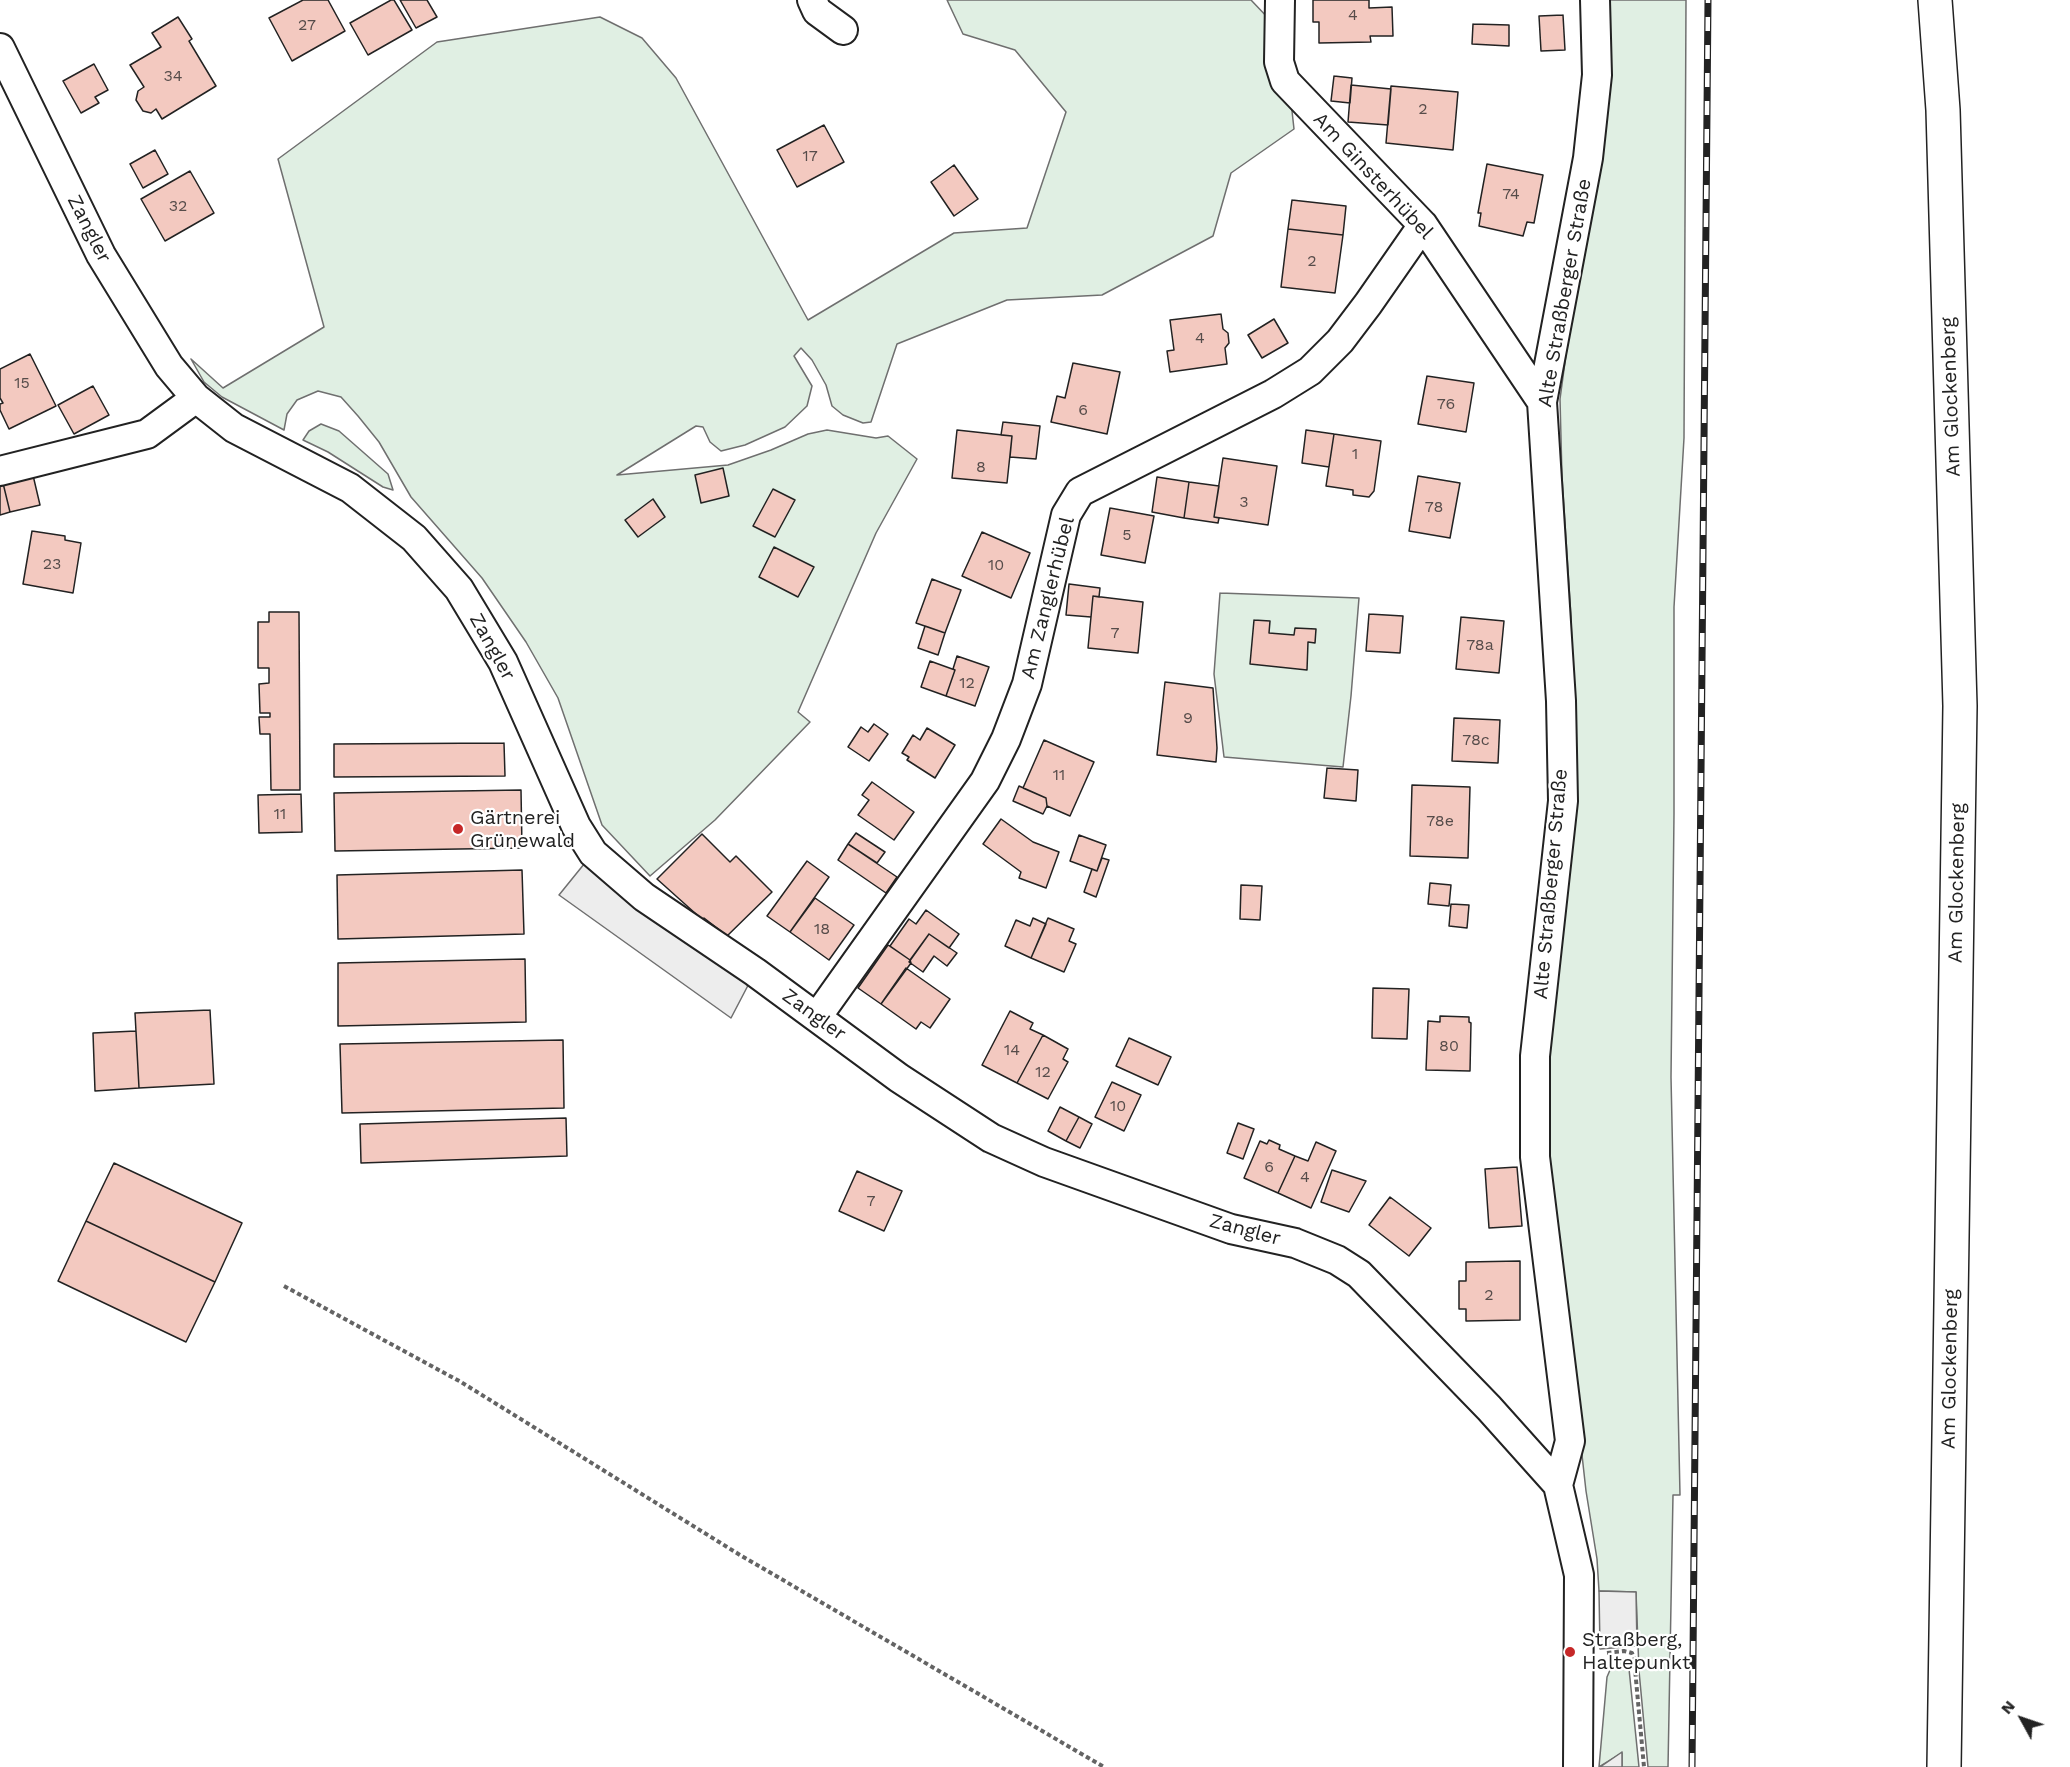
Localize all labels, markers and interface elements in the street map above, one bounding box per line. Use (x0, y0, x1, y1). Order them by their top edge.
house number: 4 (1348, 5, 1358, 25)
house number: 27 (298, 15, 316, 35)
house number: 34 (163, 66, 183, 86)
house number: 2 (1418, 99, 1428, 119)
street label: Am Ginsterhübel (1308, 108, 1438, 244)
house number: 17 (802, 146, 818, 166)
street label: Alte Straßberger Straße (1533, 177, 1597, 409)
house number: 74 (1502, 184, 1520, 204)
street label: Zangler (62, 191, 116, 267)
house number: 32 (169, 196, 187, 216)
house number: 2 (1307, 251, 1317, 271)
street label: Am Glockenberg (1936, 317, 1966, 477)
house number: 4 (1195, 328, 1205, 348)
house number: 15 (14, 373, 30, 393)
house number: 76 (1437, 394, 1455, 414)
house number: 6 (1078, 400, 1088, 420)
house number: 1 (1352, 444, 1358, 464)
house number: 8 (976, 457, 986, 477)
house number: 3 (1239, 492, 1249, 512)
house number: 78 (1425, 497, 1443, 517)
street label: Am Zanglerhübel (1016, 514, 1080, 682)
house number: 5 (1122, 525, 1132, 545)
house number: 23 (43, 554, 61, 574)
house number: 10 (988, 555, 1004, 575)
street label: Zangler (464, 609, 520, 685)
house number: 7 (1111, 623, 1119, 643)
house number: 78a (1466, 635, 1494, 655)
house number: 12 (959, 673, 975, 693)
house number: 9 (1183, 708, 1193, 728)
house number: 78c (1462, 730, 1490, 750)
house number: 11 (1053, 765, 1065, 785)
street label: Alte Straßberger Straße (1529, 768, 1573, 1000)
street label: Am Glockenberg (1944, 803, 1970, 963)
house number: 11 (274, 804, 286, 824)
place label: Gärtnerei Grünewald (470, 806, 575, 853)
house number: 78e (1426, 811, 1454, 831)
marker: Gärtnerei Grünewald (451, 822, 465, 836)
house number: 18 (814, 919, 830, 939)
street label: Zangler (778, 984, 850, 1046)
house number: 80 (1439, 1036, 1459, 1056)
house number: 14 (1004, 1040, 1020, 1060)
house number: 12 (1035, 1062, 1051, 1082)
house number: 10 (1110, 1096, 1126, 1116)
house number: 6 (1264, 1157, 1274, 1177)
house number: 4 (1300, 1167, 1310, 1187)
house number: 7 (867, 1191, 875, 1211)
street label: Zangler (1207, 1209, 1283, 1251)
house number: 2 (1484, 1285, 1494, 1305)
street label: Am Glockenberg (1937, 1289, 1963, 1449)
place label: Straßberg, Haltepunkt (1582, 1628, 1690, 1675)
marker: Straßberg, Haltepunkt (1563, 1645, 1577, 1659)
north arrow (1992, 1689, 2052, 1749)
text: N (1997, 1696, 2019, 1718)

